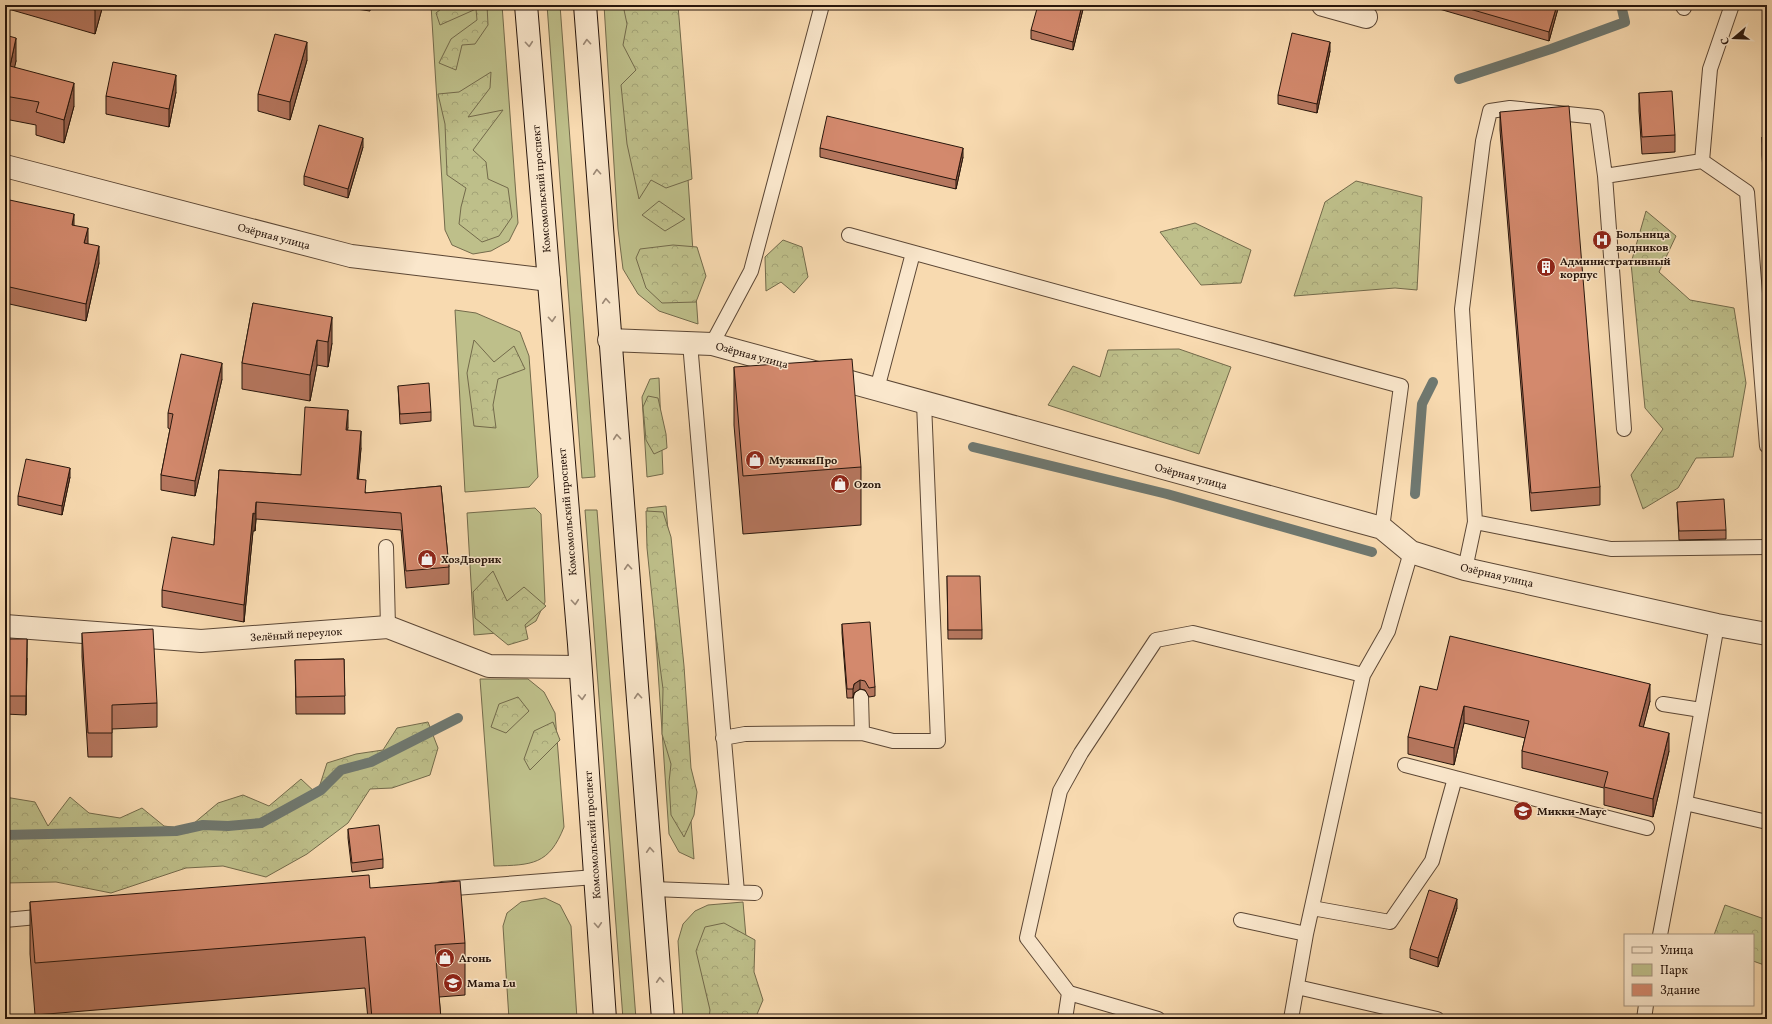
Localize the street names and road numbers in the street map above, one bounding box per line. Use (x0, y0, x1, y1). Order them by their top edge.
street label: Комсомольский проспект (529, 124, 556, 253)
street label: Озёрная улица (236, 221, 312, 254)
street label: Озёрная улица (714, 340, 790, 373)
street label: Комсомольский проспект (555, 447, 582, 576)
street label: Озёрная улица (1153, 461, 1229, 494)
street label: Озёрная улица (1459, 561, 1535, 592)
street label: Зелёный переулок (249, 625, 343, 646)
street label: Комсомольский проспект (582, 770, 605, 899)

